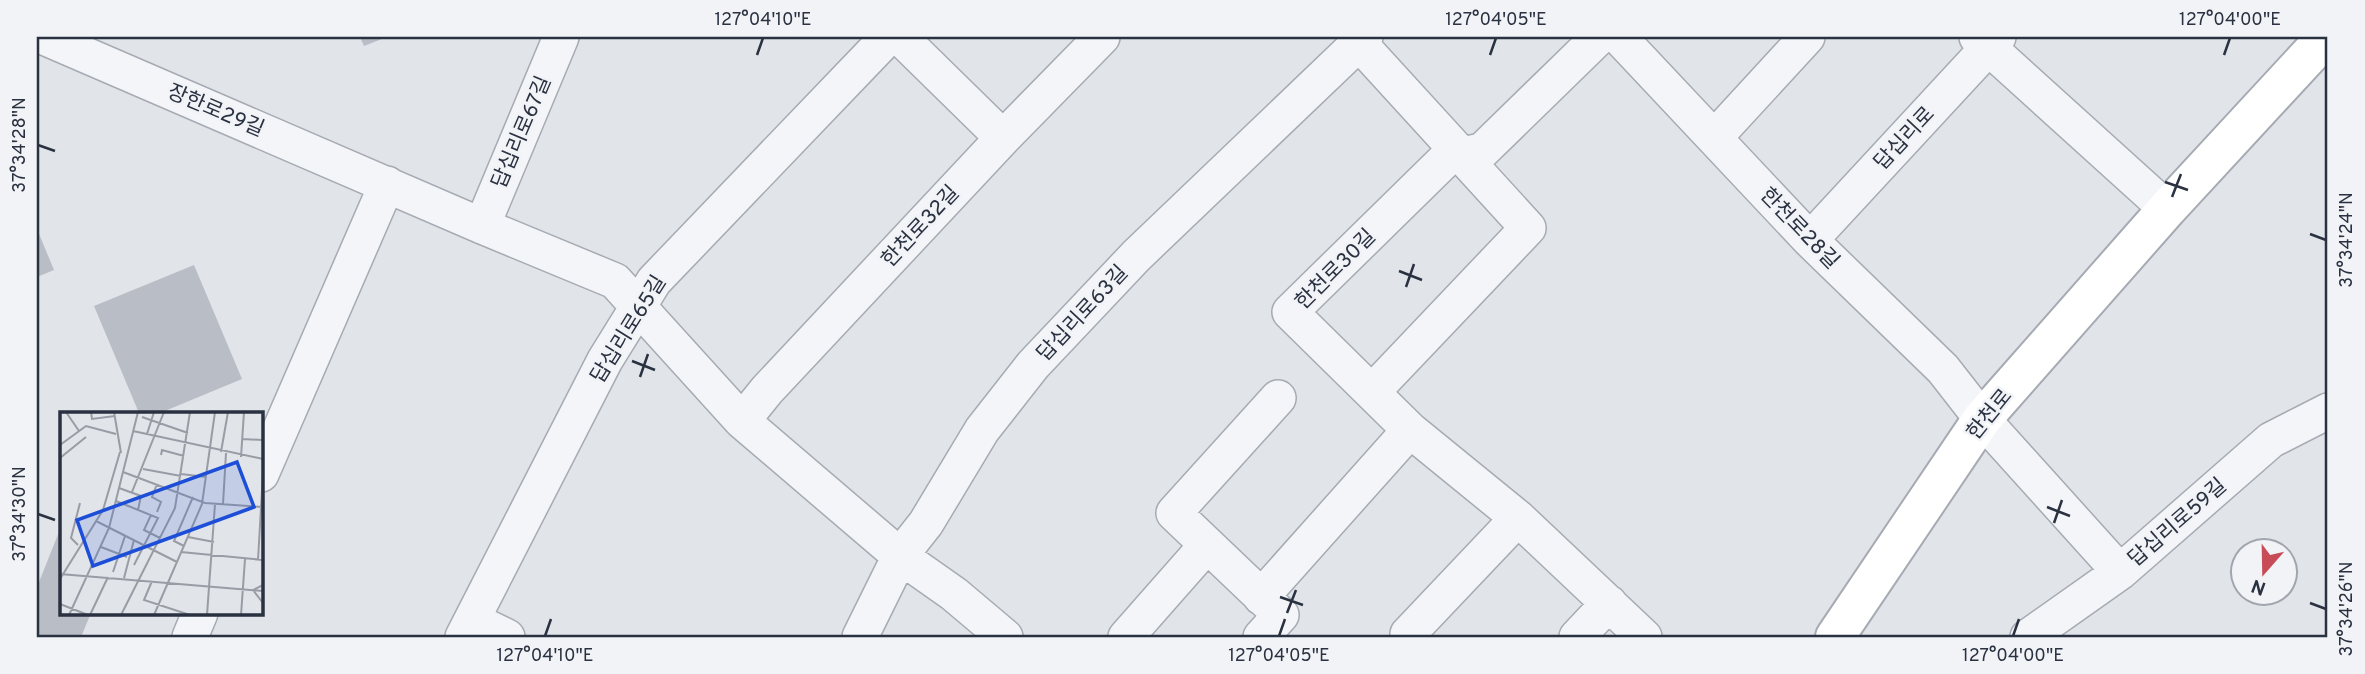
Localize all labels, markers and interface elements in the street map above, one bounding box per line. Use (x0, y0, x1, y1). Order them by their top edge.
text: 127°04'10"E (714, 9, 812, 32)
text: 127°04'05"E (1445, 9, 1547, 32)
text: 127°04'00"E (2179, 9, 2281, 32)
street label: 답십리로67길 (487, 72, 558, 193)
street label: 장한로29길 (163, 79, 268, 144)
text: 37°34'28"N (9, 97, 32, 193)
street label: 답십리로 (1869, 102, 1941, 176)
street label: 한천로32길 (876, 180, 966, 274)
street label: 한천로28길 (1753, 183, 1844, 275)
text: 37°34'24"N (2336, 192, 2359, 288)
street label: 한천로30길 (1290, 224, 1382, 316)
street label: 답십리로63길 (1032, 260, 1134, 368)
street label: 답십리로65길 (585, 271, 673, 389)
street label: 한천로 (1961, 384, 2019, 446)
inset map (60, 412, 262, 614)
text: 37°34'30"N (9, 466, 32, 562)
street label: 답십리로59길 (2123, 473, 2233, 573)
north arrow (2228, 538, 2298, 608)
text: 37°34'26"N (2336, 561, 2359, 657)
text: N (2248, 572, 2269, 600)
text: 127°04'10"E (496, 645, 594, 668)
text: 127°04'05"E (1228, 645, 1330, 668)
text: 127°04'00"E (1962, 645, 2064, 668)

